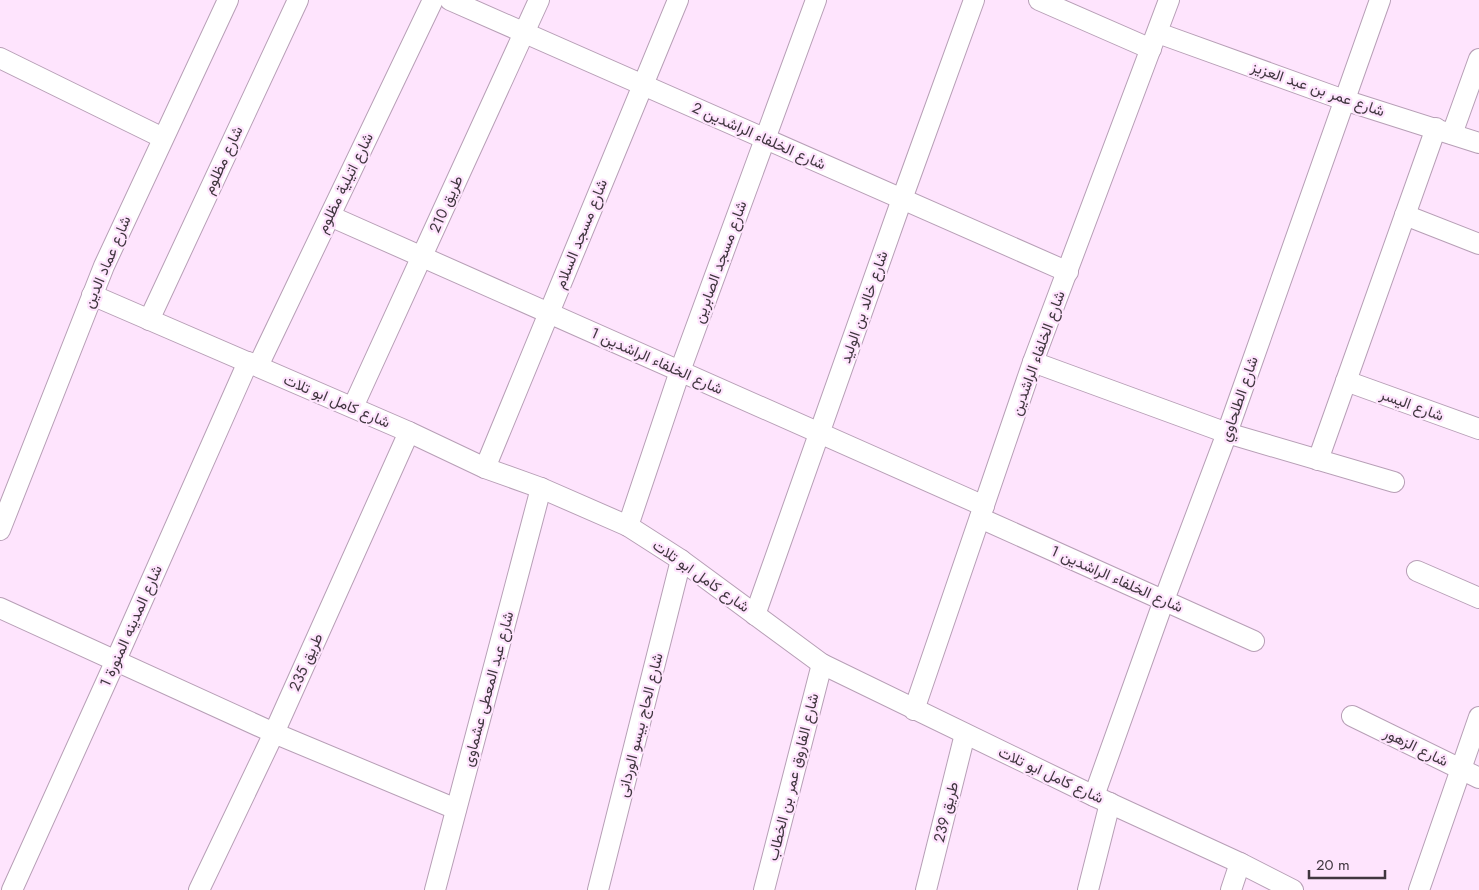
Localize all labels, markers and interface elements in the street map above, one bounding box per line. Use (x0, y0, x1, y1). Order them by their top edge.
street label: شارع عمر بن عبد العزيز (1247, 56, 1388, 122)
street label: شارع الخلفاء الراشدين 2 (689, 97, 830, 175)
street label: شارع مظلوم (198, 122, 248, 198)
street label: شارع اتيلية مظلوم (311, 129, 379, 237)
street label: طريق 210 (424, 172, 468, 236)
street label: شارع مسجد السلام (549, 176, 613, 292)
street label: شارع مسجد الصابرين (688, 198, 752, 326)
street label: شارع عماد الدين (78, 212, 136, 312)
street label: شارع خالد بن الوليد (834, 248, 894, 366)
street label: شارع الخلفاء الراشدين (1005, 287, 1071, 418)
street label: شارع الخلفاء الراشدين 1 (587, 322, 727, 400)
street label: شارع الطلحاوي (1214, 353, 1266, 445)
street label: شارع كامل ابو تلات (280, 369, 394, 433)
street label: شارع اليسر (1376, 383, 1447, 427)
street label: شارع كامل ابو تلات (648, 534, 754, 618)
street label: شارع الخلفاء الراشدين 1 (1047, 540, 1187, 618)
street label: شارع المدينه المنورة 1 (94, 561, 168, 690)
street label: شارع عبد المعطى عشماوى (457, 609, 519, 769)
street label: طريق 235 (283, 629, 329, 695)
street label: شارع الحاج بيسو الوردانى (611, 650, 669, 799)
street label: شارع الفاروق عمر بن الخطاب (762, 691, 825, 863)
street label: شارع الزهور (1379, 721, 1452, 772)
street label: شارع كامل ابو تلات (995, 741, 1107, 809)
street label: طريق 239 (928, 779, 964, 845)
scale bar (1309, 848, 1385, 880)
text: 20 m (1316, 854, 1350, 876)

